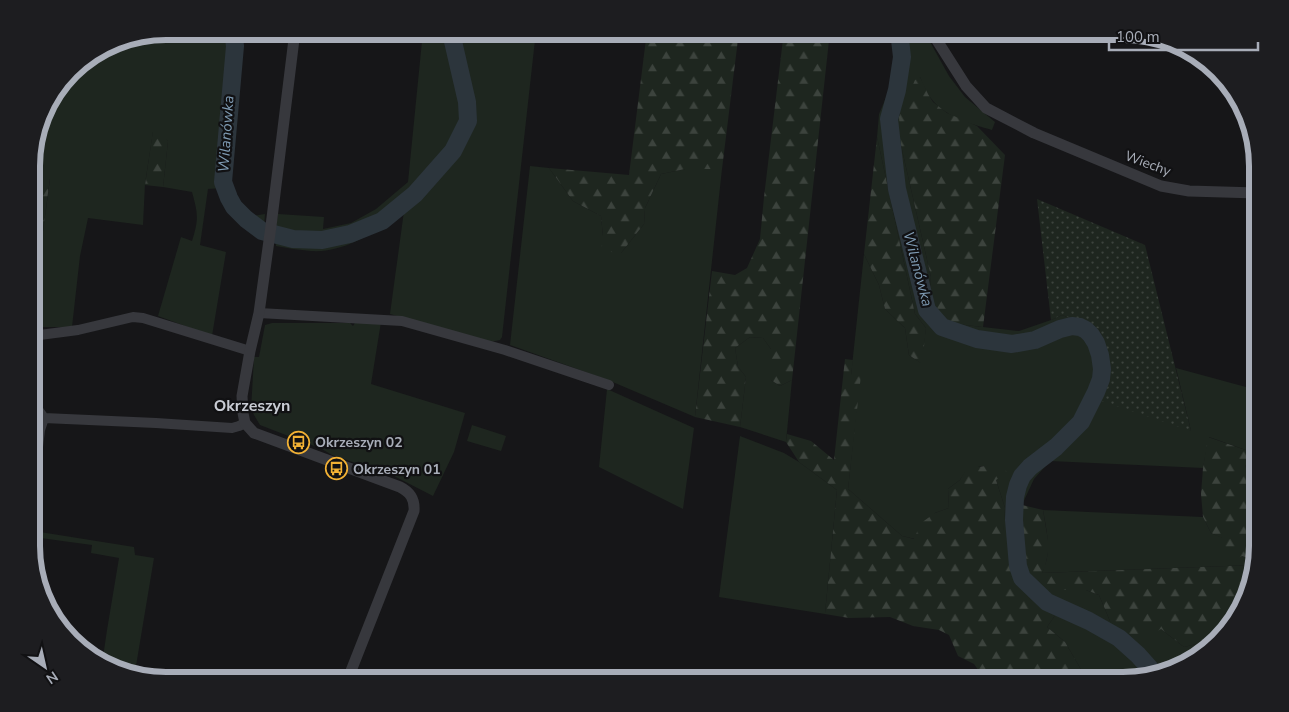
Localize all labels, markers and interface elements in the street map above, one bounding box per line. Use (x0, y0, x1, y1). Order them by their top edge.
scale bar (1109, 20, 1258, 52)
text: 100 m (1116, 27, 1160, 47)
water label: Wilanówka (213, 95, 239, 173)
street label: Wiechy (1122, 146, 1174, 181)
water label: Wilanówka (898, 229, 938, 309)
district label: Okrzeszyn (214, 395, 290, 417)
bus stop icon: Okrzeszyn 02 (287, 430, 311, 454)
place label: Okrzeszyn 02 (315, 433, 403, 452)
bus stop icon: Okrzeszyn 01 (325, 457, 349, 481)
place label: Okrzeszyn 01 (353, 460, 441, 479)
north arrow (20, 642, 70, 692)
text: N (42, 667, 62, 688)

